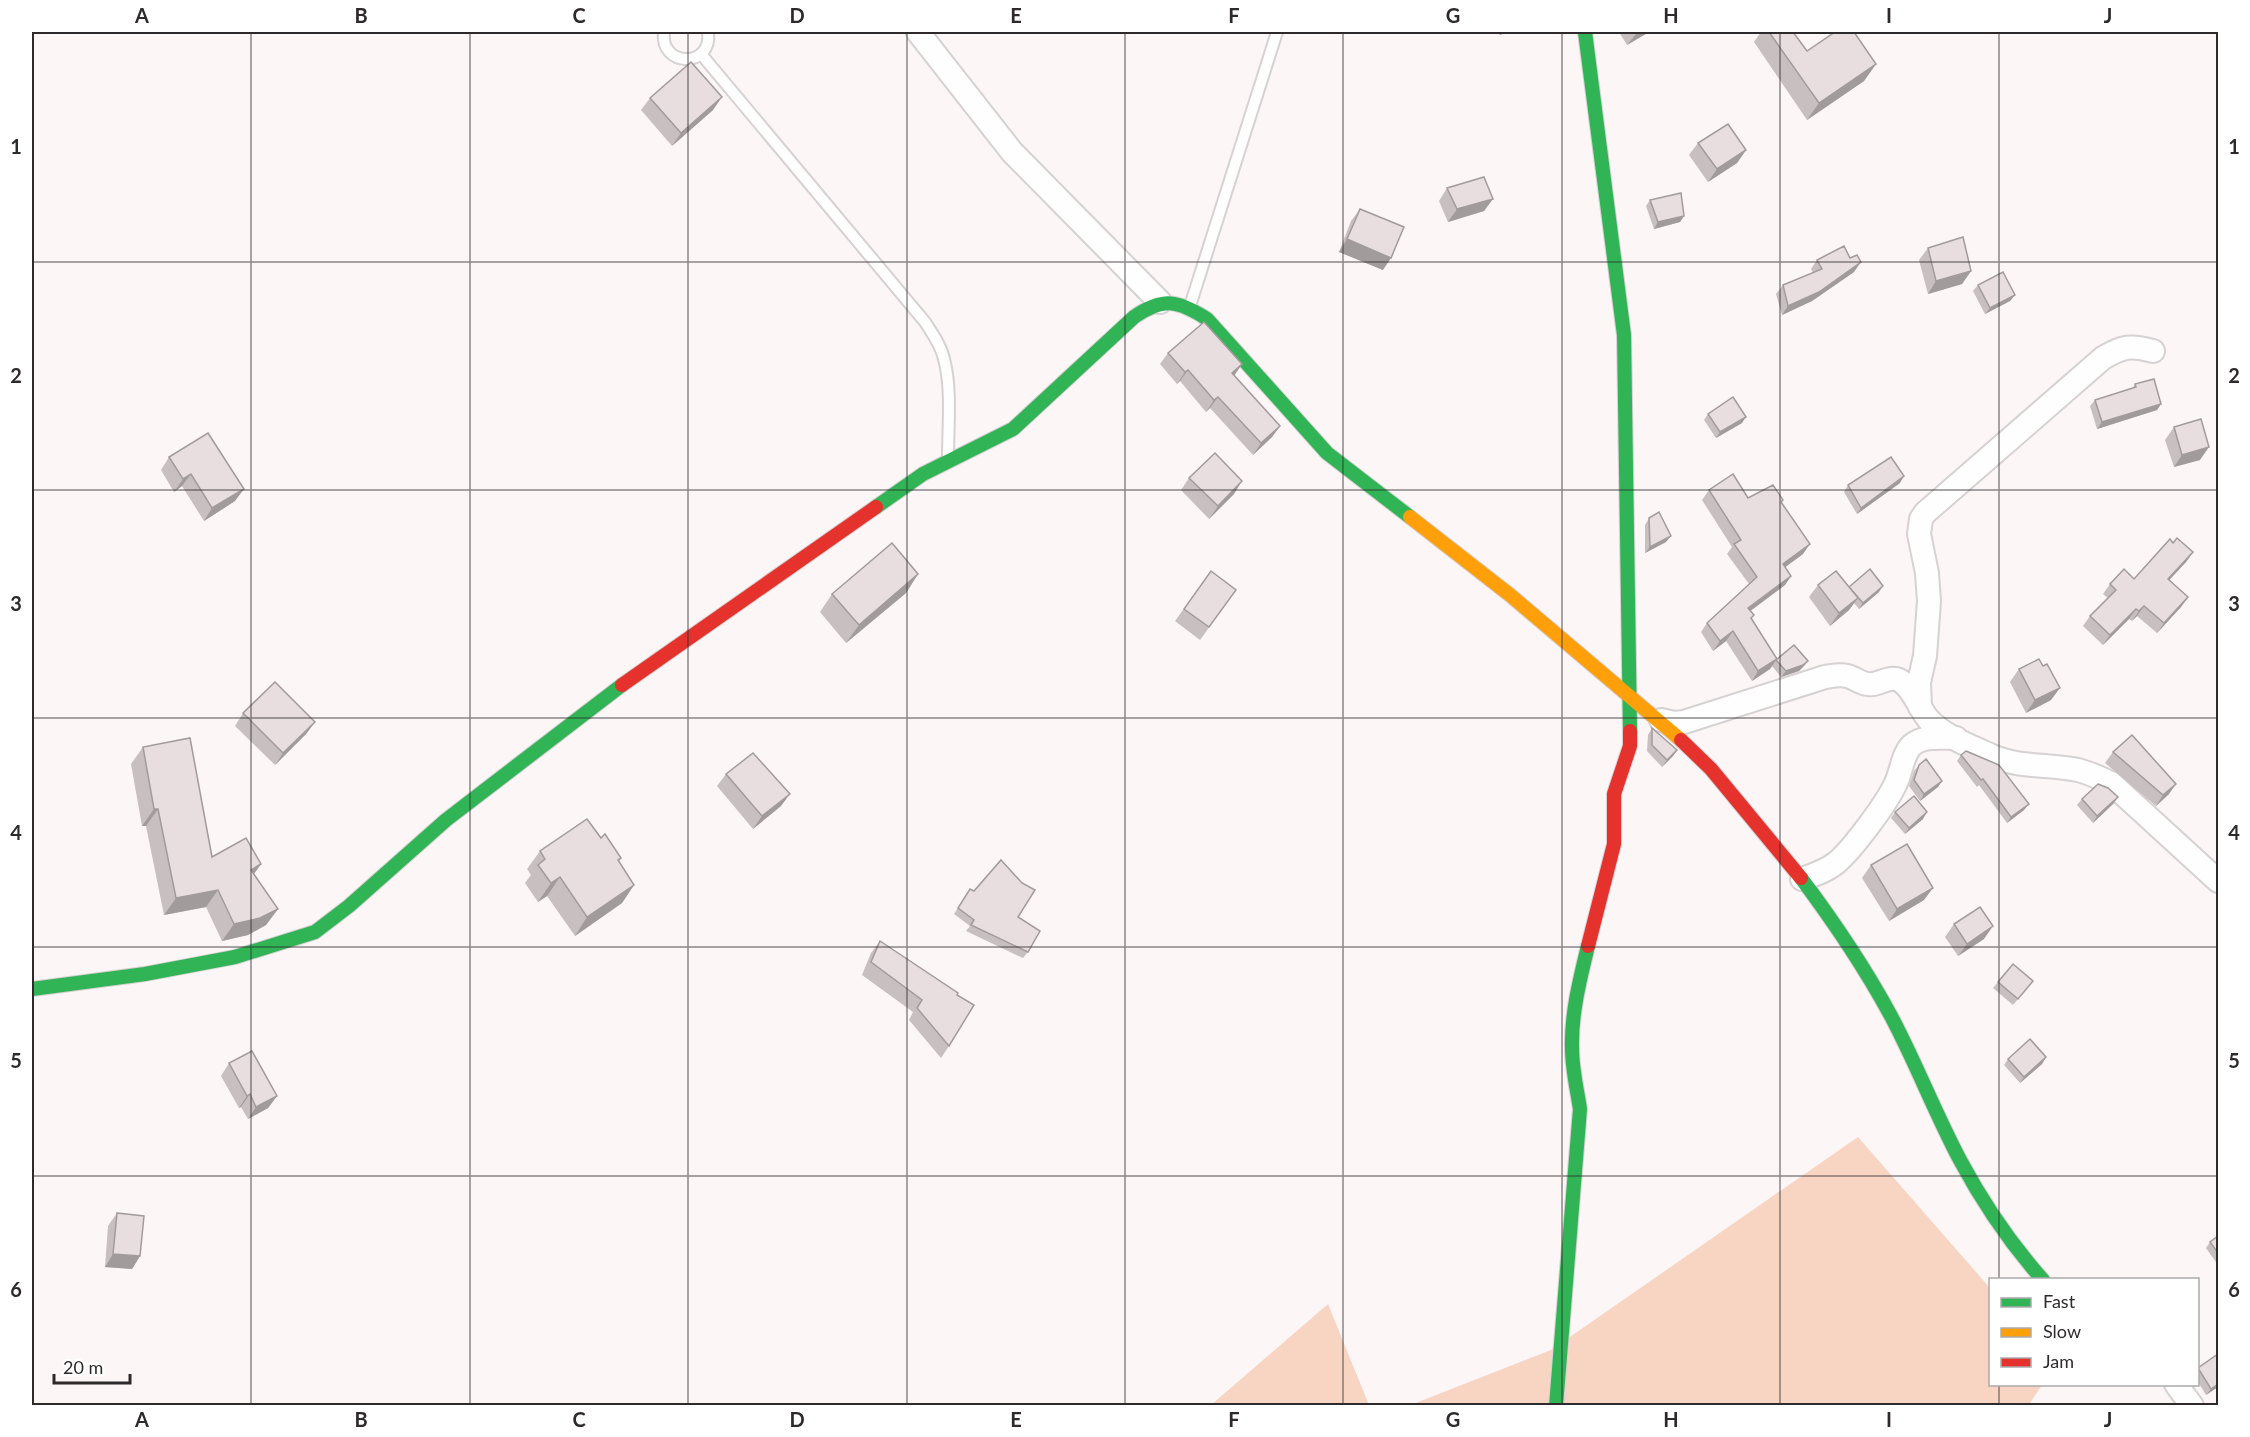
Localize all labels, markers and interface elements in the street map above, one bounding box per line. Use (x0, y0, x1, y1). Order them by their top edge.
text: A (134, 3, 149, 27)
text: B (354, 3, 368, 27)
text: C (572, 3, 586, 27)
text: D (789, 3, 805, 27)
text: E (1010, 3, 1022, 27)
text: F (1228, 3, 1240, 27)
text: G (1446, 3, 1460, 27)
text: H (1663, 3, 1679, 27)
text: I (1886, 3, 1892, 27)
text: J (2104, 3, 2112, 27)
text: 1 (10, 134, 22, 158)
text: 1 (2228, 134, 2240, 158)
text: 2 (10, 363, 22, 387)
text: 2 (2228, 363, 2240, 387)
text: 3 (10, 591, 22, 615)
text: 3 (2228, 591, 2240, 615)
text: 4 (10, 820, 22, 844)
text: 4 (2228, 820, 2240, 844)
text: 5 (10, 1048, 22, 1072)
text: 5 (2228, 1048, 2240, 1072)
text: 6 (10, 1277, 22, 1301)
text: 6 (2228, 1277, 2240, 1301)
legend (1989, 1278, 2199, 1386)
text: Fast (2043, 1290, 2076, 1312)
text: Slow (2043, 1320, 2081, 1342)
scale bar (54, 1347, 130, 1385)
text: Jam (2043, 1350, 2074, 1372)
text: 20 m (63, 1356, 103, 1378)
text: A (134, 1407, 149, 1431)
text: B (354, 1407, 368, 1431)
text: C (572, 1407, 586, 1431)
text: D (789, 1407, 805, 1431)
text: E (1010, 1407, 1022, 1431)
text: F (1228, 1407, 1240, 1431)
text: G (1446, 1407, 1460, 1431)
text: H (1663, 1407, 1679, 1431)
text: I (1886, 1407, 1892, 1431)
text: J (2104, 1407, 2112, 1431)

